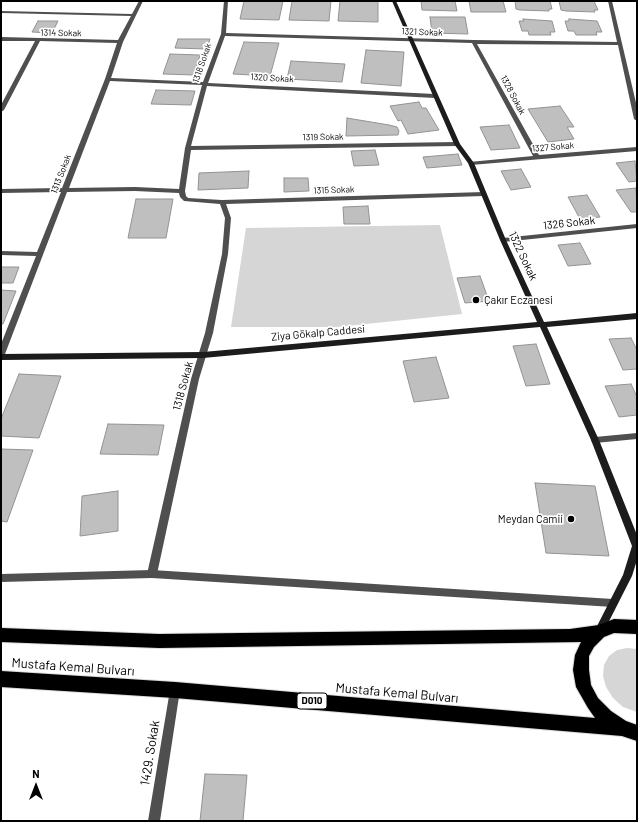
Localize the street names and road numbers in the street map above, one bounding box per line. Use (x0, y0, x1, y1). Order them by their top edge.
street label: 1321 Sokak (401, 26, 443, 38)
street label: 1314 Sokak (40, 27, 82, 39)
street label: 1318 Sokak (190, 42, 214, 84)
street label: 1320 Sokak (250, 71, 294, 85)
street label: 1328 Sokak (498, 74, 528, 116)
street label: 1319 Sokak (302, 131, 344, 143)
street label: 1327 Sokak (531, 140, 575, 154)
street label: 1313 Sokak (49, 153, 73, 195)
street label: 1315 Sokak (313, 184, 355, 196)
street label: 1326 Sokak (542, 214, 596, 232)
street label: 1322 Sokak (506, 229, 540, 283)
street label: Ziya Gökalp Caddesi (271, 322, 365, 344)
street label: 1318 Sokak (170, 360, 196, 412)
street label: Mustafa Kemal Bulvarı (11, 655, 135, 679)
street label: Mustafa Kemal Bulvarı (335, 680, 459, 706)
road number: D010 (297, 693, 327, 709)
street label: 1429. Sokak (137, 719, 163, 787)

